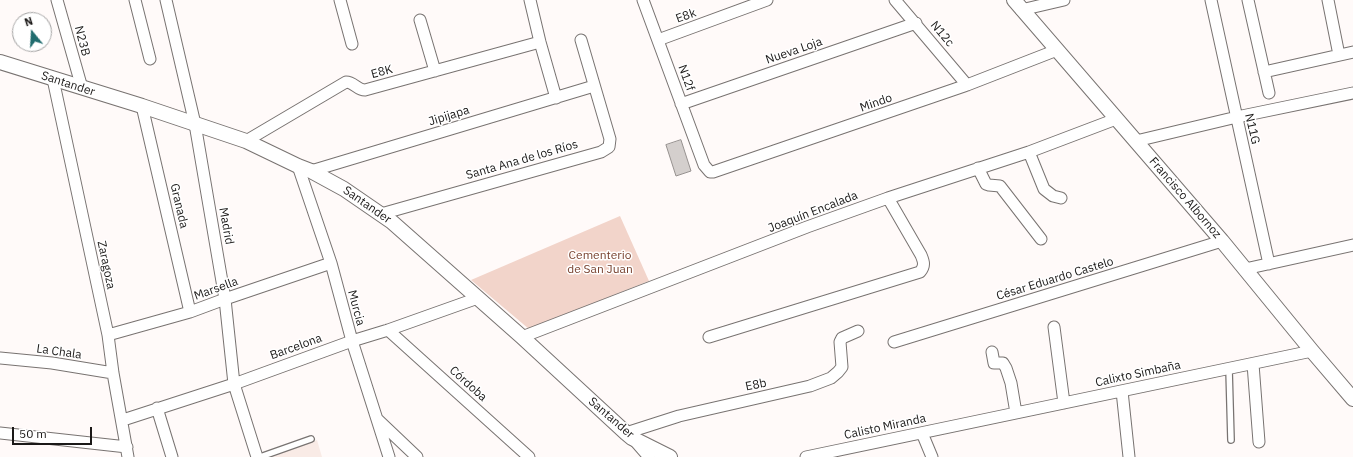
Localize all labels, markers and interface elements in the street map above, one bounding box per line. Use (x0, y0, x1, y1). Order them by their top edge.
street label: E8k (674, 6, 698, 26)
north arrow (12, 12, 52, 52)
text: N (23, 14, 35, 29)
street label: N12c (927, 18, 957, 50)
street label: N23B (71, 24, 93, 58)
street label: Nueva Loja (764, 35, 824, 67)
street label: E8K (370, 62, 394, 82)
street label: N12f (675, 63, 697, 93)
street label: Santander (39, 69, 97, 99)
street label: Mindo (858, 91, 894, 115)
street label: Jipijapa (427, 103, 471, 129)
street label: N11G (1241, 112, 1263, 146)
street label: Santa Ana de los Ríos (464, 137, 580, 183)
street label: Francisco Albornoz (1146, 155, 1224, 241)
street label: Granada (167, 182, 191, 230)
street label: Santander (340, 183, 394, 227)
street label: Joaquín Encalada (766, 188, 860, 236)
street label: Madrid (216, 206, 236, 246)
street label: Zaragoza (94, 240, 118, 290)
park label: Cementerio de San Juan (567, 249, 633, 277)
street label: César Eduardo Castelo (995, 254, 1115, 304)
street label: Marsella (192, 274, 240, 304)
street label: Murcia (344, 289, 368, 327)
street label: Barcelona (268, 331, 324, 363)
street label: La Chala (35, 342, 83, 362)
street label: Calixto Simbaña (1094, 358, 1182, 390)
street label: Córdoba (446, 363, 490, 405)
street label: E8b (744, 376, 768, 394)
street label: Santander (585, 394, 637, 442)
street label: Calisto Miranda (843, 411, 927, 443)
scale bar (14, 419, 94, 445)
text: 50 m (19, 426, 47, 441)

